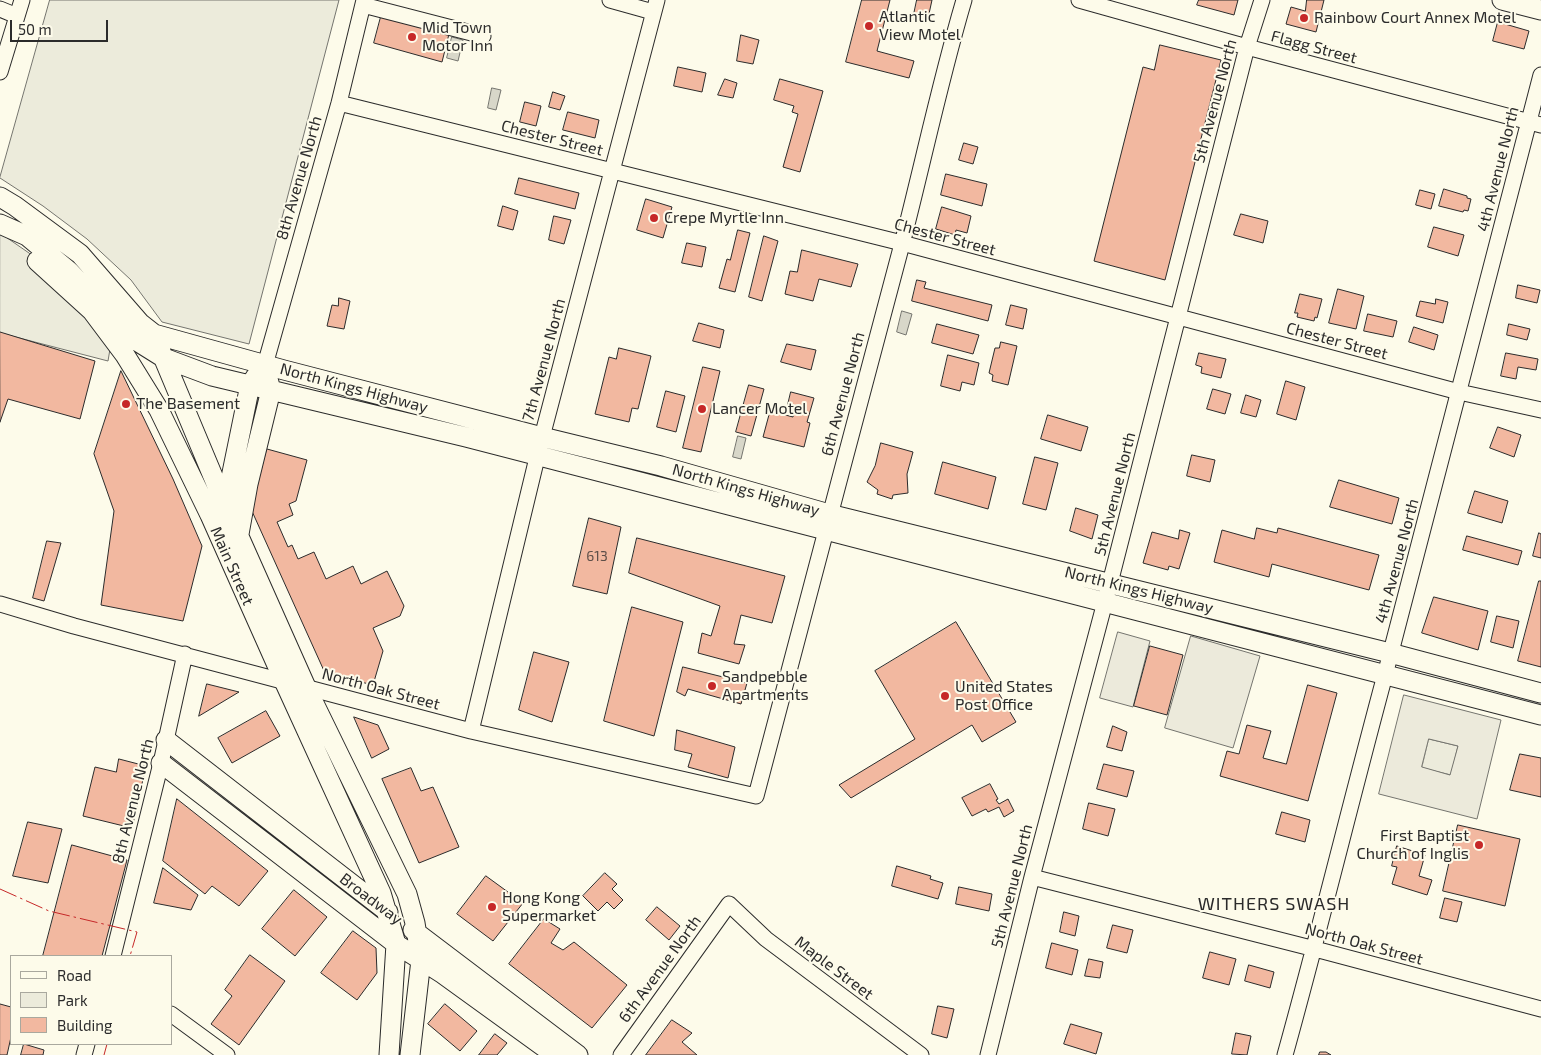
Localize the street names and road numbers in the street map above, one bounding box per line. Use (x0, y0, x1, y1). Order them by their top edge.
street label: Flagg Street (1269, 26, 1359, 68)
street label: 5th Avenue North (1189, 37, 1241, 165)
street label: 4th Avenue North (1473, 105, 1523, 233)
street label: 8th Avenue North (272, 114, 326, 242)
street label: Chester Street (499, 116, 605, 160)
street label: Chester Street (892, 214, 998, 260)
street label: 7th Avenue North (518, 296, 570, 424)
street label: Chester Street (1284, 318, 1390, 364)
street label: 6th Avenue North (817, 330, 869, 458)
street label: North Kings Highway (278, 359, 430, 417)
street label: 5th Avenue North (1090, 430, 1140, 558)
street label: North Kings Highway (670, 460, 822, 520)
street label: 4th Avenue North (1371, 497, 1423, 625)
street label: Main Street (206, 524, 258, 608)
street label: North Kings Highway (1063, 562, 1215, 618)
street label: North Oak Street (320, 664, 442, 714)
street label: 8th Avenue North (108, 737, 158, 865)
street label: 5th Avenue North (987, 822, 1037, 950)
street label: Broadway (336, 869, 406, 929)
street label: 6th Avenue North (615, 912, 705, 1026)
street label: North Oak Street (1303, 919, 1425, 969)
street label: Maple Street (791, 932, 877, 1004)

